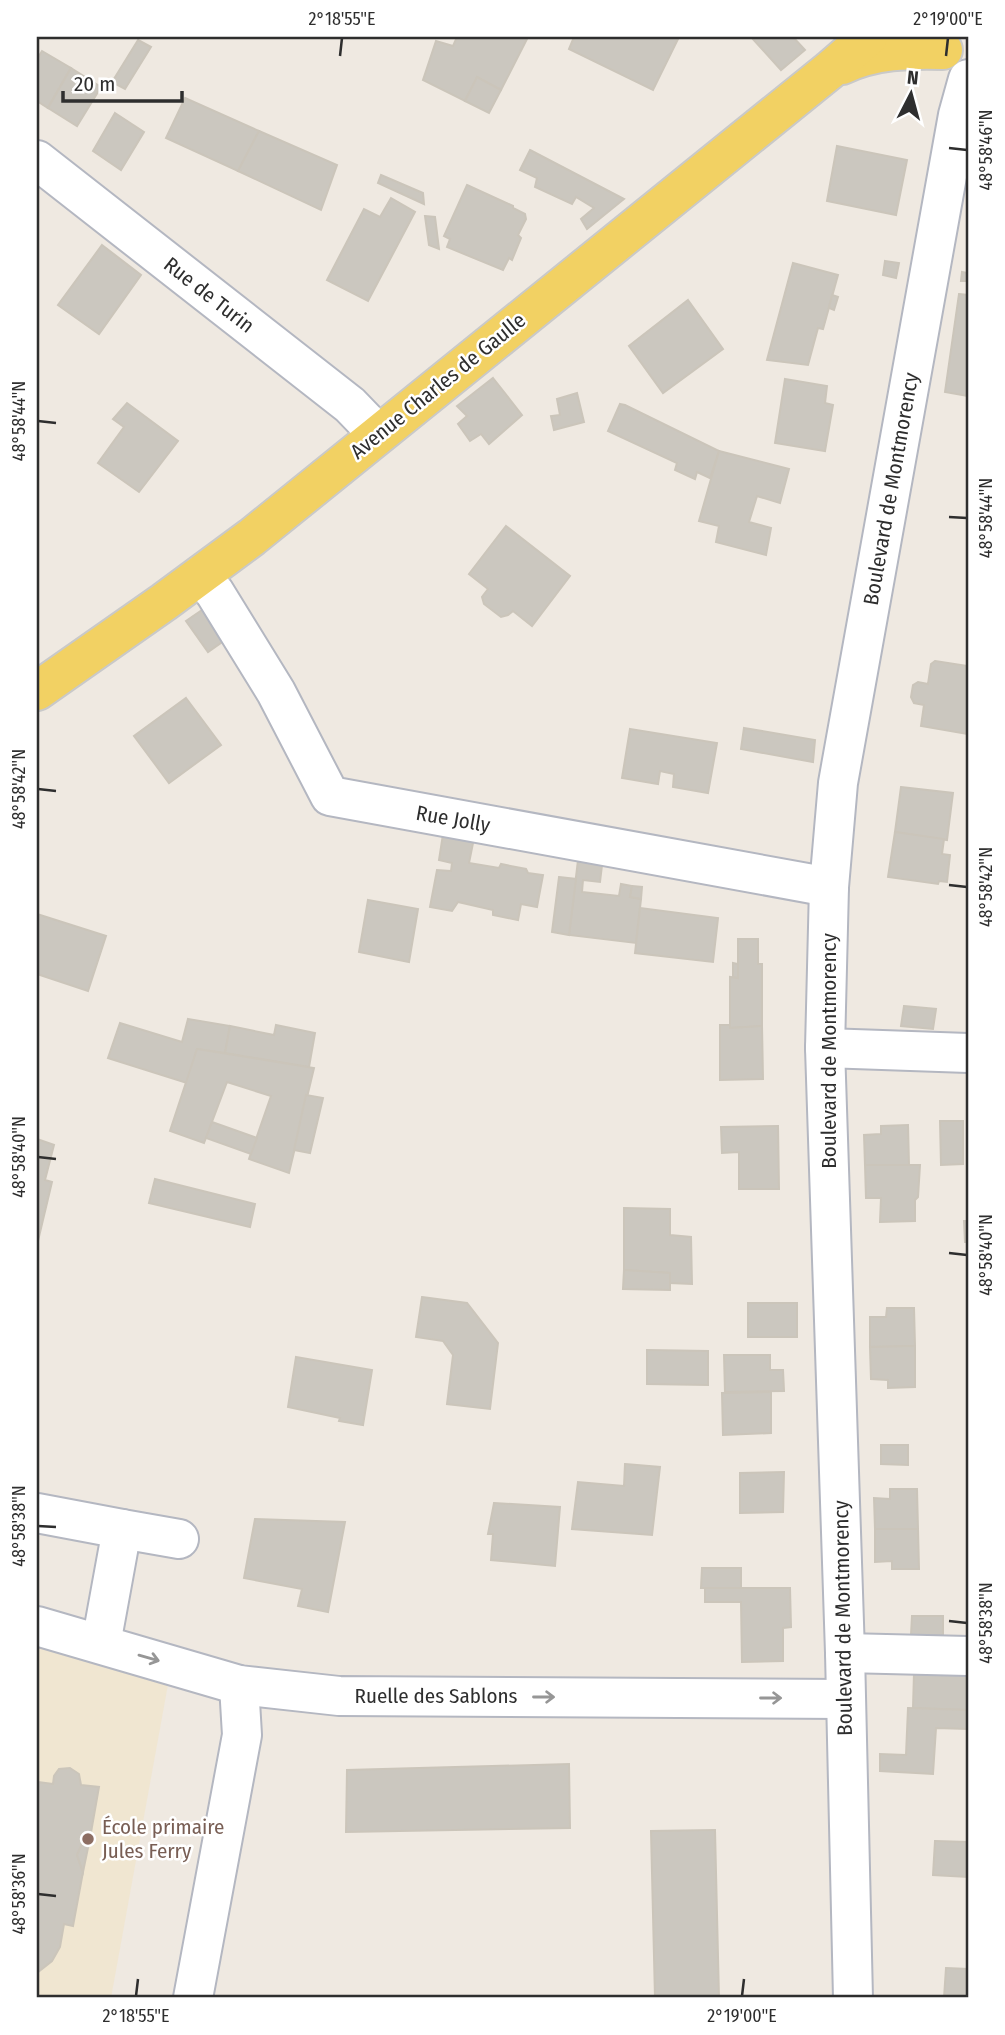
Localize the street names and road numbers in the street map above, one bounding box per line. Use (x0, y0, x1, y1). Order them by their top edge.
street label: Rue de Turin (158, 252, 260, 338)
street label: Avenue Charles de Gaulle (345, 307, 531, 465)
street label: Boulevard de Montmorency (858, 370, 924, 607)
street label: Rue Jolly (414, 800, 493, 838)
street label: Boulevard de Montmorency (816, 933, 842, 1169)
street label: Boulevard de Montmorency (828, 1499, 858, 1736)
street label: Ruelle des Sablons (354, 1683, 518, 1709)

